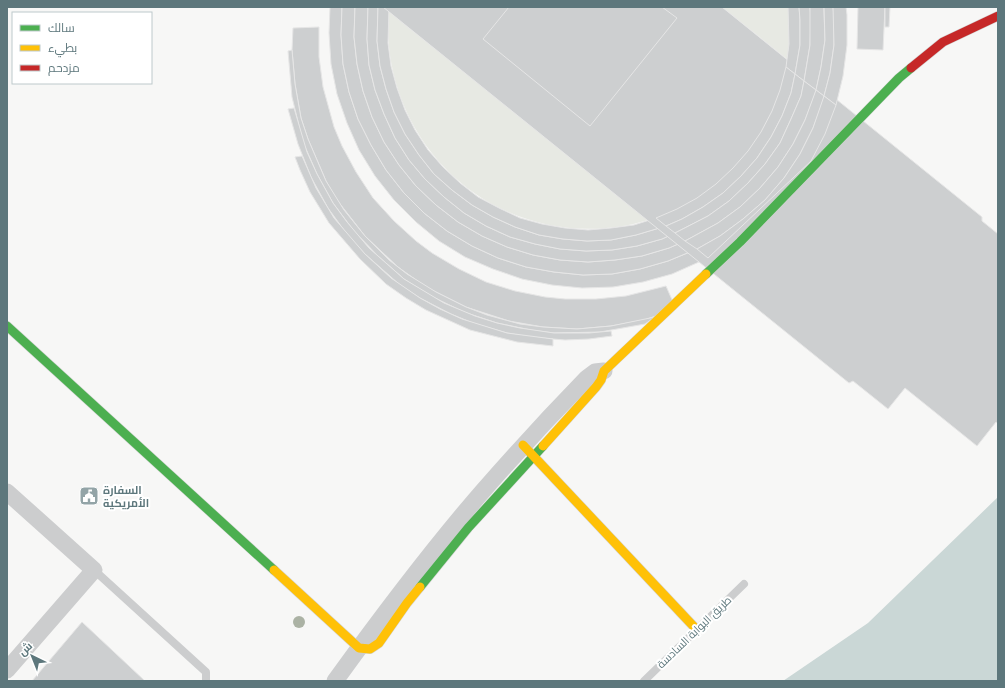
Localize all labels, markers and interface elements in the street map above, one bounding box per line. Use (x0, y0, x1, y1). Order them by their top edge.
legend (12, 12, 152, 84)
text: سالك (48, 20, 75, 35)
text: بطيء (48, 40, 77, 58)
text: مزدحم (48, 60, 80, 76)
place label: السفارة الأمريكية (103, 483, 149, 510)
public building icon: السفارة الأمريكية (78, 485, 100, 507)
street label: طريق البوابة السادسة (654, 593, 734, 671)
north arrow (12, 636, 52, 676)
text: ش (15, 639, 35, 659)

